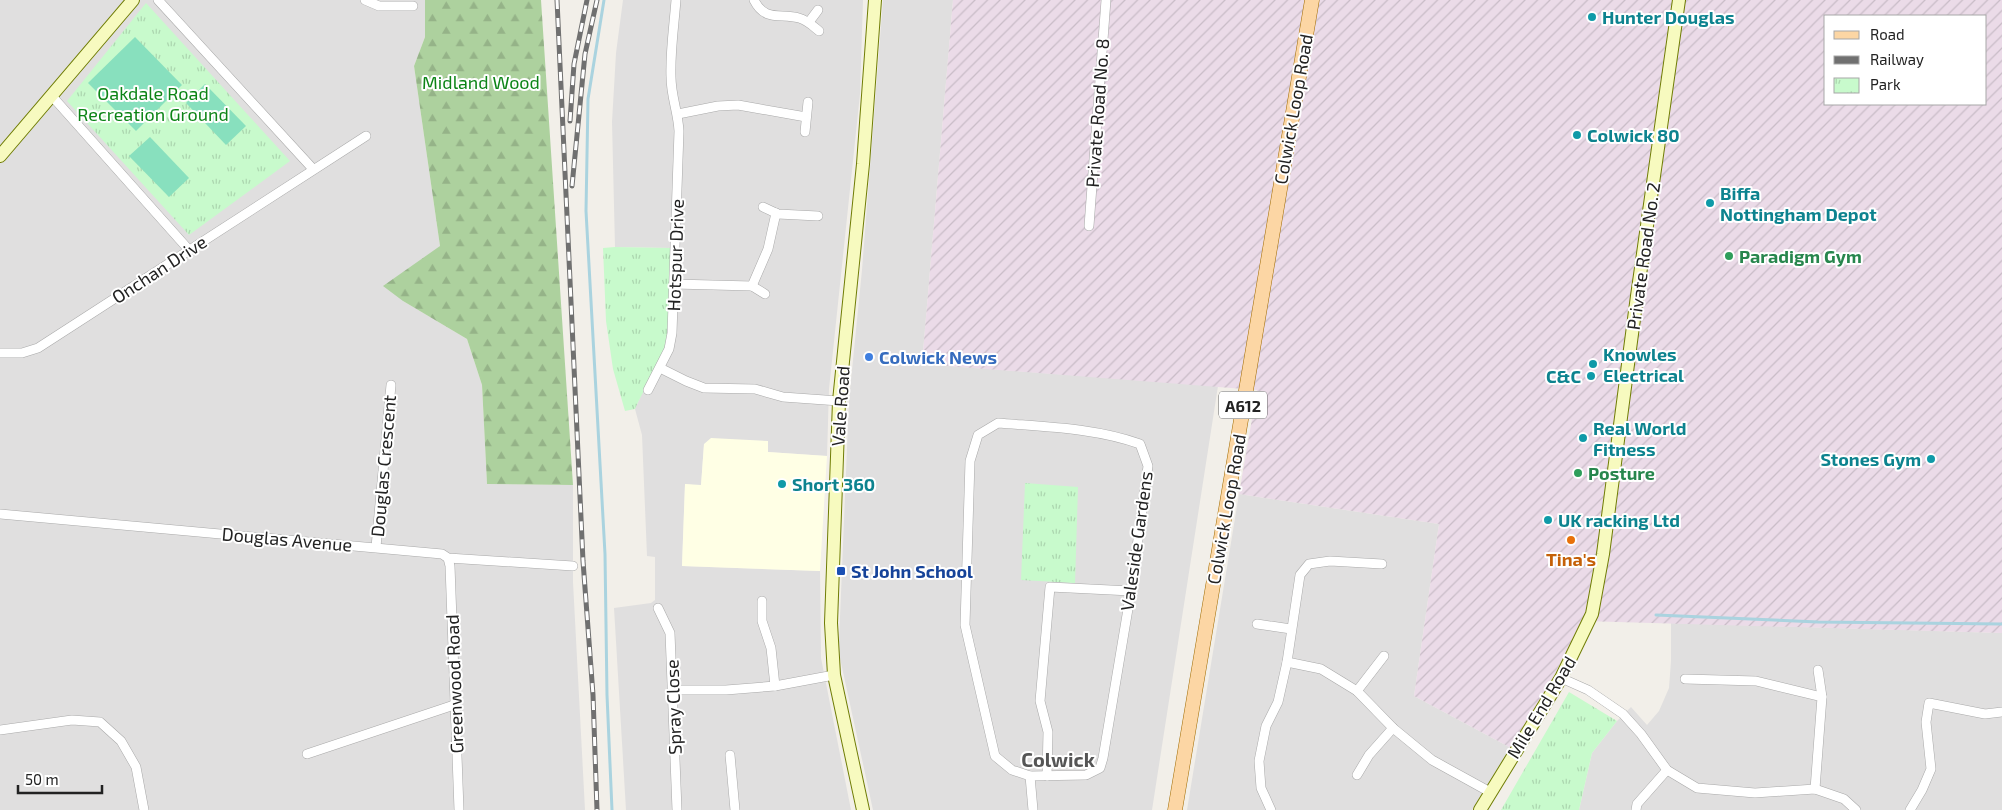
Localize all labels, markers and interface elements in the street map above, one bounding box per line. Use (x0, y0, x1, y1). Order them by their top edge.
place label: Hunter Douglas (1602, 6, 1734, 28)
marker: Hunter Douglas (1586, 11, 1598, 23)
legend (1824, 15, 1987, 105)
text: Road (1870, 25, 1905, 43)
street label: Colwick Loop Road (1269, 32, 1317, 186)
street label: Private Road No. 8 (1081, 38, 1113, 188)
text: Railway (1870, 50, 1924, 68)
park label: Midland Wood (422, 71, 540, 93)
text: Park (1870, 75, 1901, 93)
park label: Oakdale Road Recreation Ground (77, 82, 229, 125)
place label: Colwick 80 (1587, 124, 1680, 146)
marker: Colwick 80 (1571, 129, 1583, 141)
street label: Private Road No. 2 (1622, 181, 1664, 331)
place label: Biffa Nottingham Depot (1720, 182, 1877, 225)
marker: Biffa Nottingham Depot (1704, 197, 1716, 209)
street label: Hotspur Drive (662, 198, 688, 312)
street label: Onchan Drive (107, 230, 211, 308)
place label: Paradigm Gym (1739, 245, 1862, 267)
marker: Paradigm Gym (1723, 250, 1735, 262)
place label: Knowles Electrical (1603, 343, 1684, 386)
place label: Colwick News (879, 346, 997, 368)
marker: Colwick News (863, 351, 875, 363)
marker: Knowles Electrical (1587, 358, 1599, 370)
street label: Vale Road (826, 365, 854, 447)
place label: C&C (1546, 365, 1581, 387)
marker: C&C (1585, 370, 1597, 382)
road number: A612 (1219, 392, 1267, 418)
street label: Douglas Crescent (366, 394, 400, 538)
place label: Real World Fitness (1593, 417, 1686, 460)
street label: Colwick Loop Road (1202, 432, 1250, 586)
marker: Real World Fitness (1577, 432, 1589, 444)
place label: Stones Gym (1820, 448, 1921, 470)
marker: Stones Gym (1925, 453, 1937, 465)
place label: Posture (1588, 462, 1655, 484)
marker: Posture (1572, 467, 1584, 479)
street label: Valeside Gardens (1115, 470, 1157, 612)
place label: Short 360 (792, 473, 875, 495)
marker: Short 360 (776, 478, 788, 490)
place label: UK racking Ltd (1558, 509, 1680, 531)
marker: UK racking Ltd (1542, 514, 1554, 526)
street label: Douglas Avenue (221, 522, 353, 556)
marker: Tina's (1565, 534, 1577, 546)
place label: Tina's (1546, 548, 1596, 570)
place label: St John School (851, 560, 973, 582)
marker: St John School (835, 565, 847, 577)
street label: Greenwood Road (441, 614, 467, 754)
street label: Mile End Road (1502, 652, 1580, 762)
street label: Spray Close (660, 659, 686, 755)
district label: Colwick (1021, 747, 1096, 771)
scale bar (18, 762, 101, 794)
text: 50 m (25, 770, 59, 788)

